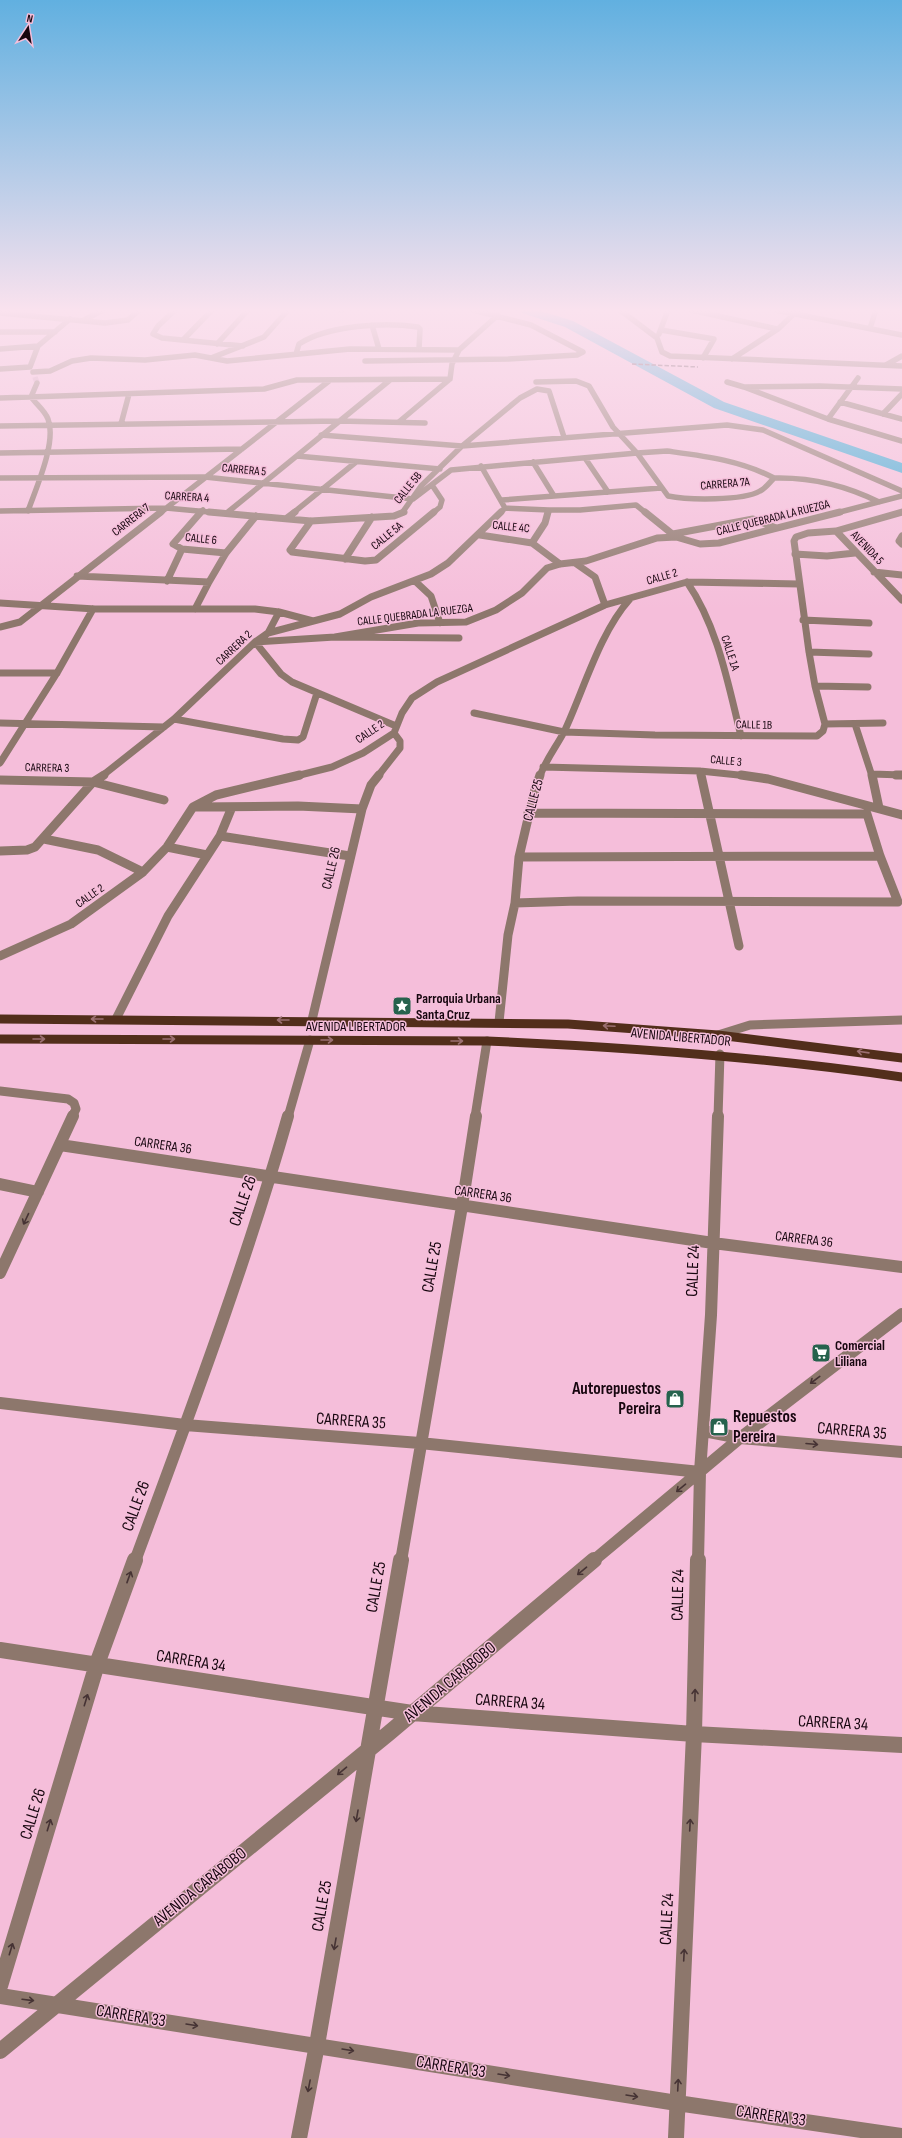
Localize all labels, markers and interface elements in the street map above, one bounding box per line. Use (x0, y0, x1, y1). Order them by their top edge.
north arrow (8, 8, 48, 48)
text: N (26, 12, 34, 26)
street label: CARRERA 5 (221, 461, 267, 479)
street label: CALLE 5B (391, 469, 425, 507)
street label: CARRERA 7A (700, 474, 751, 494)
street label: CARRERA 4 (164, 488, 210, 506)
street label: CALLE QUEBRADA LA RUEZGA (715, 496, 832, 539)
street label: CARRERA 7 (109, 500, 153, 540)
street label: CALLE 5A (368, 518, 407, 553)
street label: CALLE 4C (492, 518, 531, 536)
street label: AVENIDA 5 (847, 527, 887, 568)
street label: CALLE 6 (184, 530, 218, 548)
street label: CALLE 2 (645, 565, 679, 589)
street label: CALLE QUEBRADA LA RUEZGA (356, 600, 474, 630)
street label: CARRERA 2 (213, 627, 255, 669)
street label: CALLE 1A (717, 633, 743, 673)
street label: CALLE 2 (353, 717, 387, 747)
street label: CALLE 1B (736, 717, 772, 733)
street label: CALLE 3 (710, 752, 742, 770)
street label: CARRERA 3 (25, 760, 69, 776)
street label: CALLE 25 (519, 777, 547, 823)
street label: CALLE 26 (318, 845, 344, 891)
street label: CALLE 2 (73, 881, 107, 911)
place label: Parroquia Urbana Santa Cruz (416, 990, 501, 1023)
place icon: Parroquia Urbana Santa Cruz (391, 995, 413, 1017)
one-way arrow (91, 1015, 104, 1023)
one-way arrow (277, 1016, 290, 1024)
street label: AVENIDA LIBERTADOR (305, 1018, 407, 1035)
one-way arrow (603, 1023, 616, 1030)
street label: AVENIDA LIBERTADOR (629, 1024, 732, 1050)
one-way arrow (32, 1035, 45, 1043)
one-way arrow (162, 1035, 175, 1043)
one-way arrow (320, 1036, 333, 1044)
one-way arrow (450, 1037, 463, 1045)
one-way arrow (857, 1048, 870, 1056)
street label: CARRERA 36 (133, 1133, 193, 1157)
street label: CALLE 26 (225, 1173, 261, 1229)
street label: CARRERA 36 (453, 1182, 513, 1206)
one-way arrow (22, 1212, 29, 1224)
street label: CARRERA 36 (774, 1227, 834, 1251)
street label: CALLE 25 (418, 1240, 446, 1294)
street label: CALLE 24 (682, 1245, 704, 1297)
place label: Comercial Liliana (835, 1337, 885, 1370)
supermarket icon: Comercial Liliana (810, 1342, 832, 1364)
one-way arrow (810, 1376, 821, 1384)
place label: Autorepuestos Pereira (571, 1379, 661, 1419)
shop icon: Autorepuestos Pereira (664, 1388, 686, 1410)
place label: Repuestos Pereira (733, 1407, 797, 1447)
street label: CARRERA 35 (315, 1409, 387, 1433)
shop icon: Repuestos Pereira (708, 1416, 730, 1438)
street label: CARRERA 35 (816, 1418, 888, 1444)
one-way arrow (805, 1441, 818, 1448)
street label: CALLE 26 (118, 1478, 154, 1534)
one-way arrow (676, 1483, 687, 1492)
street label: CALLE 25 (362, 1560, 390, 1614)
one-way arrow (576, 1567, 587, 1576)
street label: CALLE 24 (668, 1569, 688, 1621)
one-way arrow (125, 1572, 133, 1584)
street label: AVENIDA CARABOBO (399, 1638, 500, 1727)
street label: CARRERA 34 (155, 1646, 227, 1676)
one-way arrow (691, 1689, 699, 1702)
street label: CARRERA 34 (474, 1690, 546, 1714)
one-way arrow (83, 1694, 90, 1707)
street label: CARRERA 34 (797, 1711, 869, 1735)
one-way arrow (336, 1766, 347, 1775)
street label: CALLE 26 (16, 1786, 50, 1842)
one-way arrow (353, 1809, 361, 1822)
one-way arrow (46, 1818, 53, 1831)
one-way arrow (686, 1819, 694, 1832)
street label: AVENIDA CARABOBO (149, 1843, 251, 1931)
street label: CALLE 25 (308, 1879, 336, 1933)
street label: CALLE 24 (656, 1893, 678, 1945)
one-way arrow (330, 1937, 338, 1950)
one-way arrow (8, 1943, 15, 1956)
one-way arrow (680, 1949, 688, 1962)
one-way arrow (21, 1996, 34, 2004)
street label: CARRERA 33 (95, 2001, 167, 2031)
one-way arrow (185, 2021, 198, 2029)
one-way arrow (341, 2046, 354, 2054)
street label: CARRERA 33 (415, 2052, 487, 2082)
one-way arrow (497, 2071, 510, 2079)
one-way arrow (305, 2079, 313, 2092)
one-way arrow (674, 2079, 682, 2092)
one-way arrow (625, 2092, 638, 2100)
street label: CARRERA 33 (735, 2101, 807, 2131)

